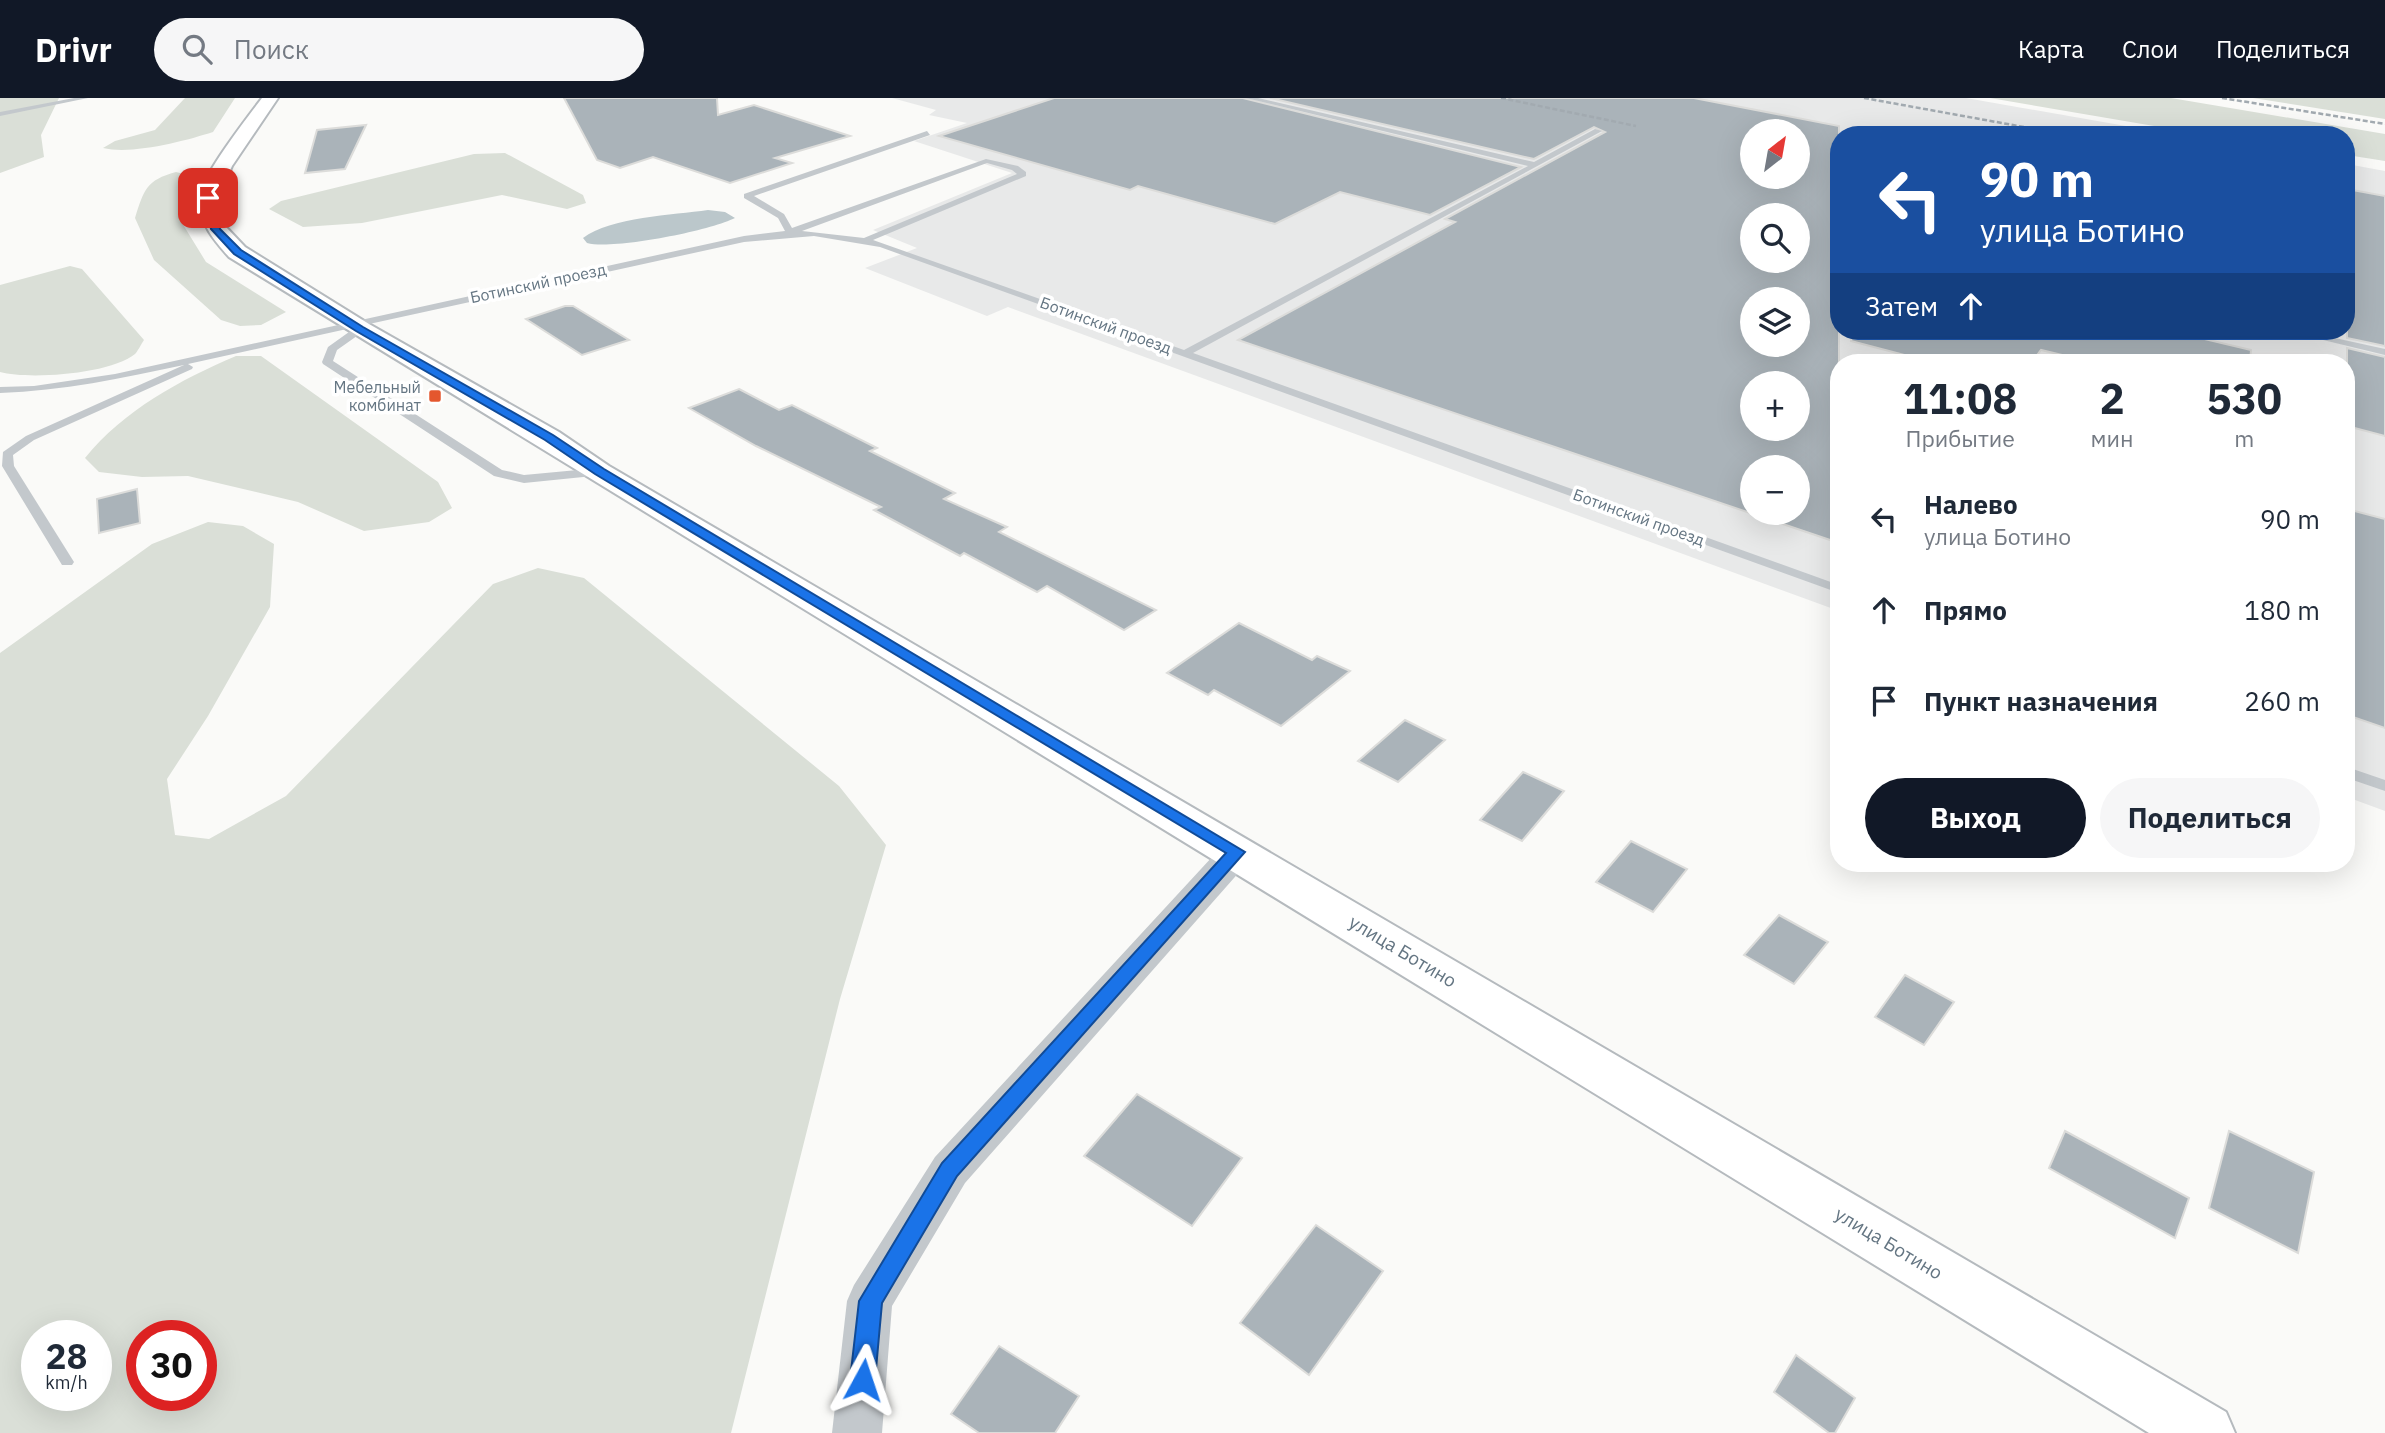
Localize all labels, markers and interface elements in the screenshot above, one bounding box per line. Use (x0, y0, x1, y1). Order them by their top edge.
search box (154, 18, 644, 81)
text: Drivr (35, 28, 112, 71)
icon: search (178, 30, 216, 68)
text: Поиск (234, 32, 309, 66)
text: Карта (2018, 33, 2084, 65)
text: Слои (2122, 33, 2178, 65)
text: Поделиться (2216, 33, 2350, 65)
north arrow (1740, 119, 1810, 189)
map controls (1740, 119, 1810, 525)
text: 90 m (1980, 147, 2094, 210)
icon: left (1865, 154, 1956, 245)
pin (178, 168, 238, 228)
icon: arrive (189, 179, 227, 217)
button: search (1740, 203, 1810, 273)
text: улица Ботино (1980, 209, 2185, 251)
street label: Ботинский проезд (468, 259, 608, 307)
button: layers (1740, 287, 1810, 357)
icon: ahead (1952, 287, 1990, 325)
text: Затем (1865, 289, 1938, 323)
street label: Ботинский проезд (1038, 292, 1175, 358)
button: + (1740, 371, 1810, 441)
text: 11:08 (1903, 371, 2018, 426)
text: 2 (2099, 371, 2125, 426)
text: 530 (2206, 371, 2282, 426)
place label: Мебельный комбинат (334, 377, 421, 415)
marker: Мебельный комбинат (427, 388, 443, 404)
text: Прибытие (1906, 423, 2015, 453)
text: мин (2090, 423, 2134, 453)
text: m (2234, 423, 2254, 453)
button: − (1740, 455, 1810, 525)
street label: Ботинский проезд (1571, 484, 1708, 550)
text: Налево (1924, 487, 2018, 521)
icon: left (1865, 500, 1903, 538)
text: 90 m (2260, 502, 2320, 536)
text: улица Ботино (1924, 521, 2071, 551)
icon: ahead (1865, 591, 1903, 629)
text: Прямо (1924, 593, 2007, 627)
text: 180 m (2244, 593, 2320, 627)
icon: arrive (1865, 682, 1903, 720)
text: Пункт назначения (1924, 684, 2158, 718)
text: 260 m (2244, 684, 2320, 718)
button: Выход (1865, 778, 2086, 858)
button: Поделиться (2100, 778, 2320, 858)
street label: улица Ботино (1345, 909, 1461, 993)
street label: улица Ботино (1831, 1201, 1947, 1285)
speed limit sign: 30 (126, 1320, 217, 1411)
text: 28 (45, 1333, 88, 1379)
position arrow (826, 1343, 900, 1417)
text: km/h (45, 1371, 88, 1394)

